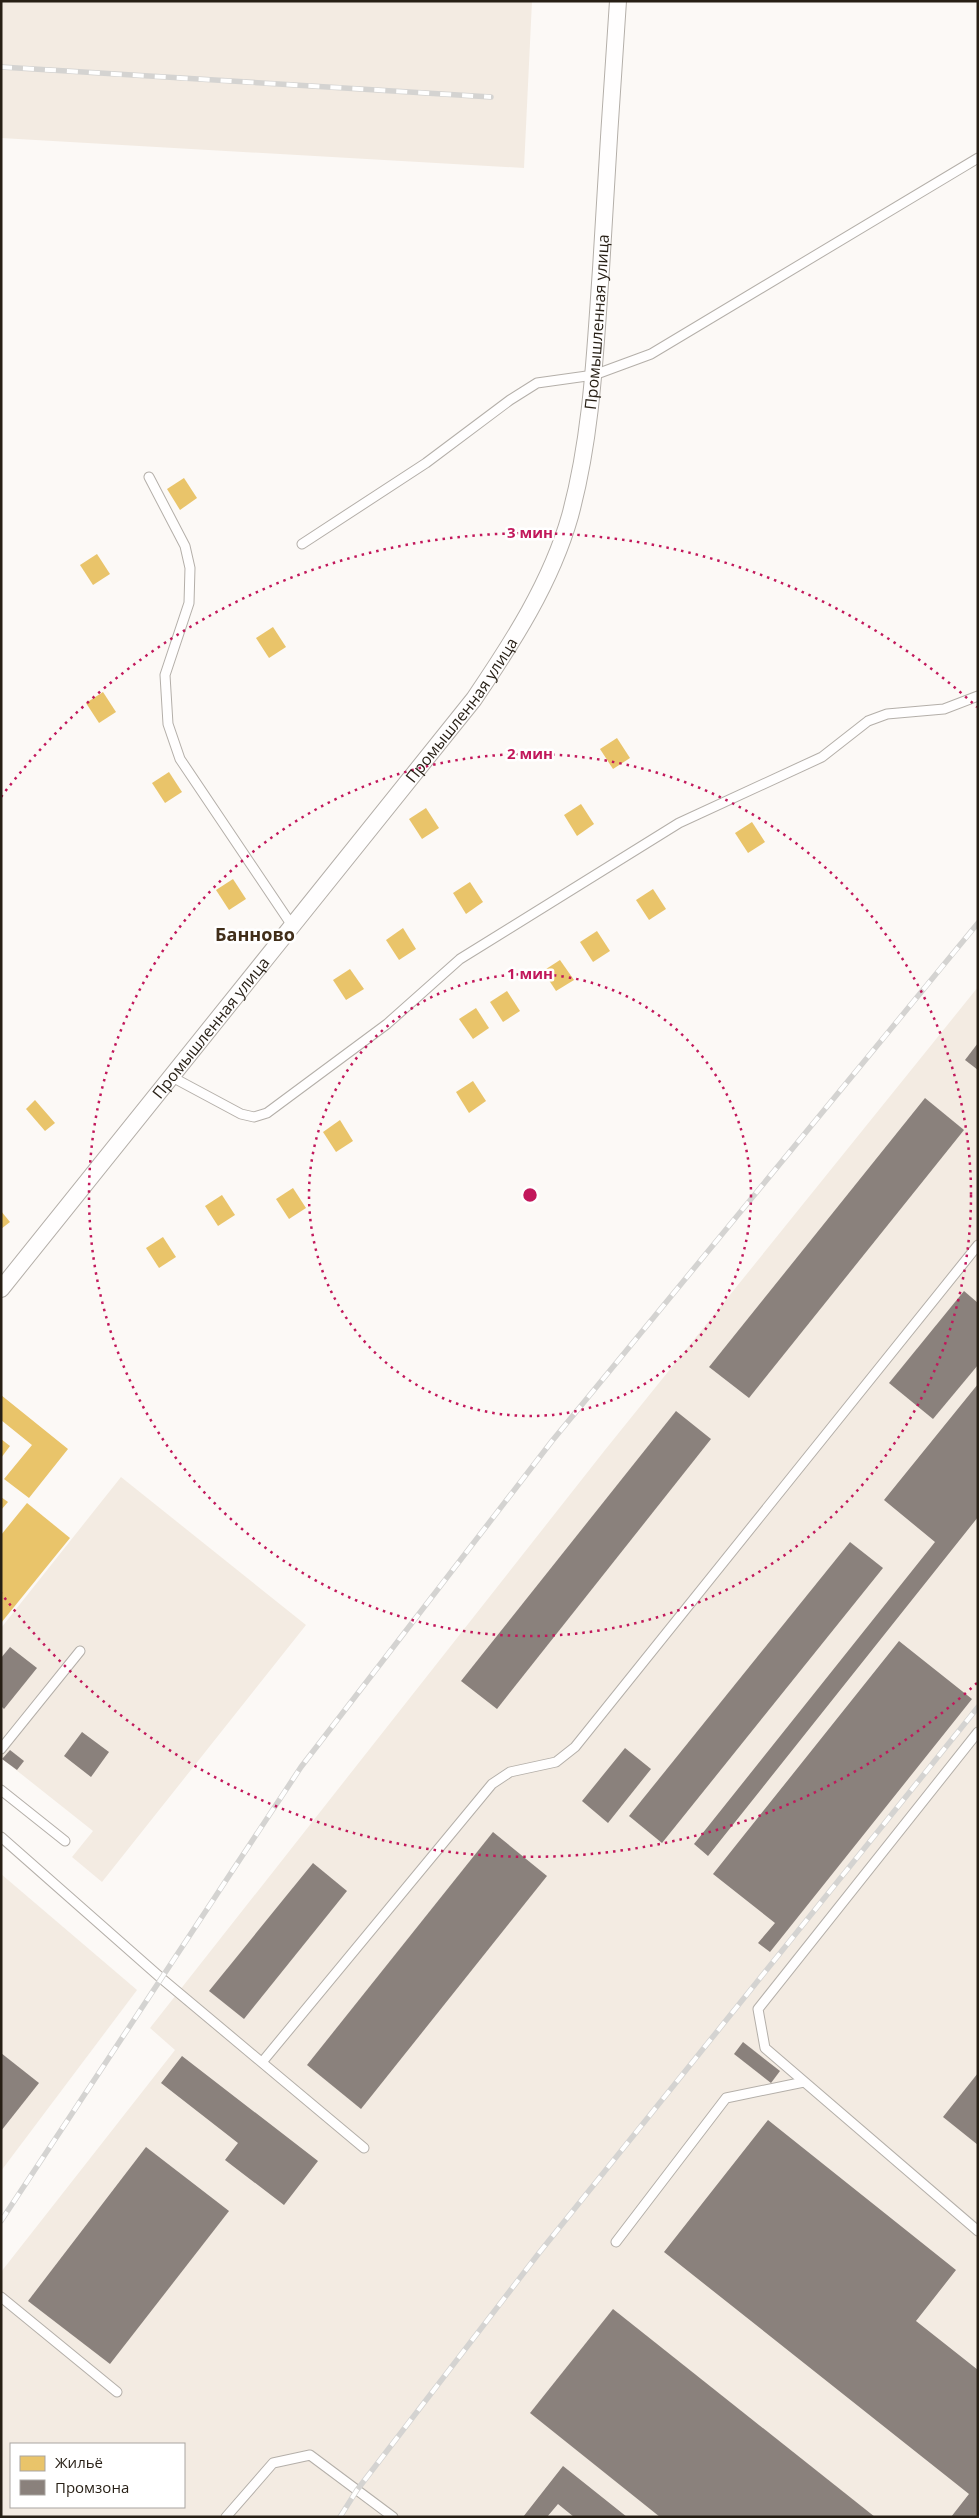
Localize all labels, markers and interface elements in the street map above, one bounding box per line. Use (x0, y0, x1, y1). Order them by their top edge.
street label: Промышленная улица (579, 234, 614, 411)
text: 3 мин (507, 522, 553, 542)
street label: Промышленная улица (400, 633, 523, 787)
text: 2 мин (507, 743, 553, 763)
district label: Банново (215, 922, 295, 946)
street label: Промышленная улица (147, 952, 274, 1103)
text: 1 мин (507, 963, 553, 983)
centre of rings (521, 1186, 539, 1204)
legend (10, 2443, 185, 2508)
text: Жильё (55, 2452, 103, 2472)
text: Промзона (55, 2477, 129, 2497)

